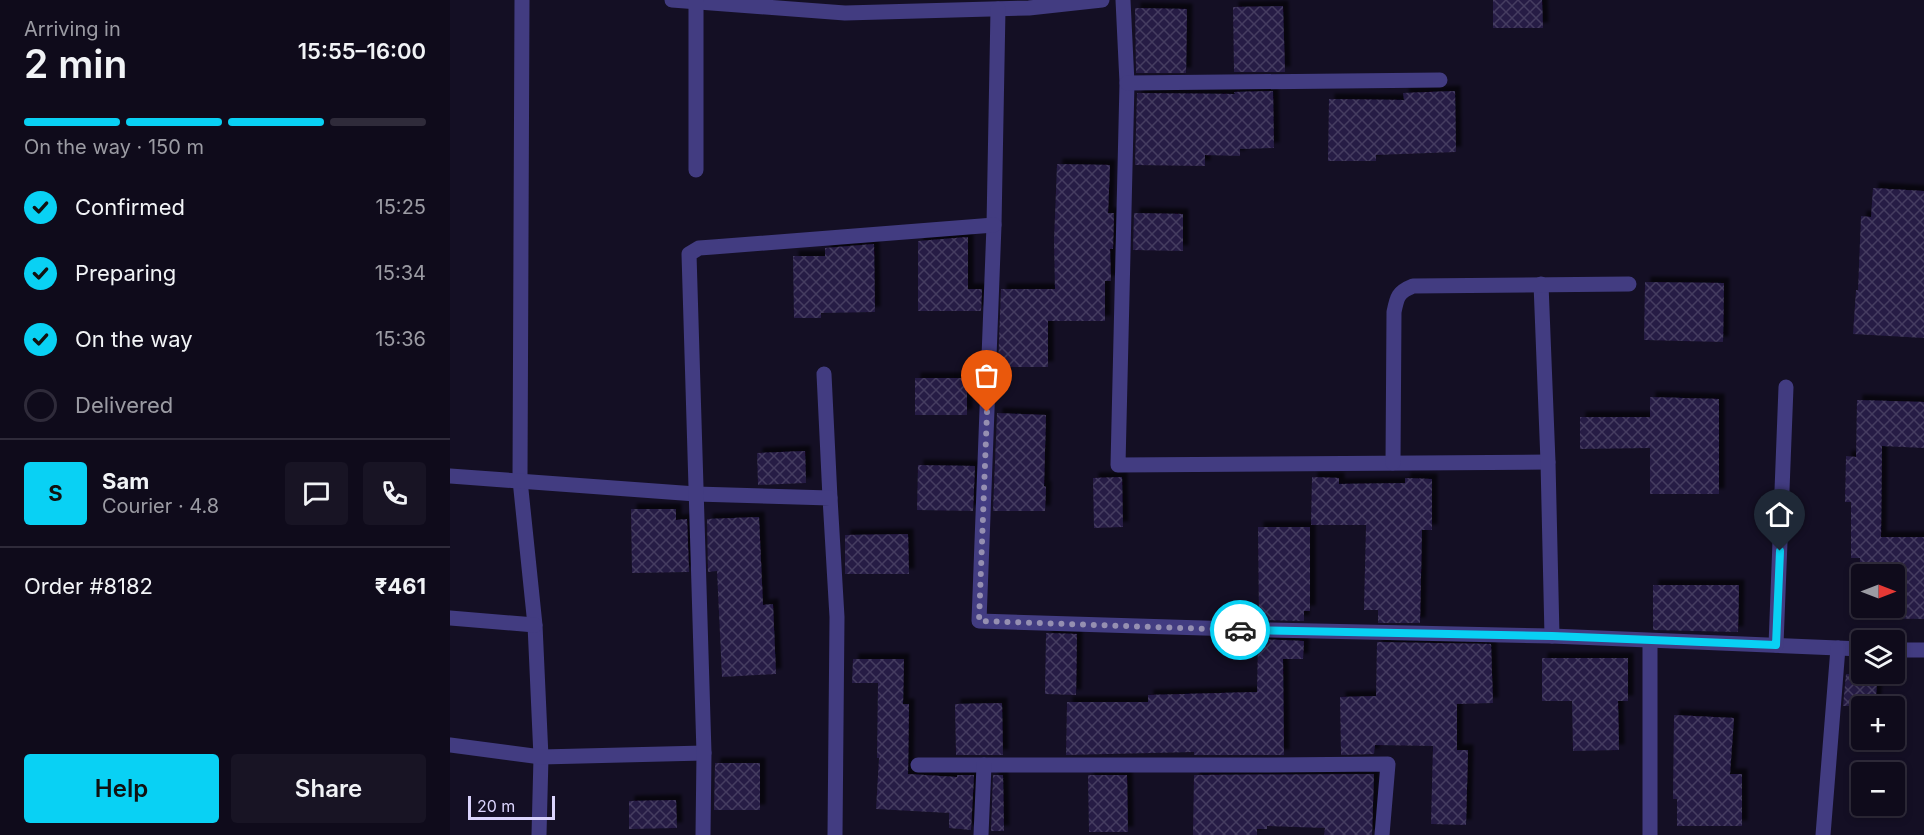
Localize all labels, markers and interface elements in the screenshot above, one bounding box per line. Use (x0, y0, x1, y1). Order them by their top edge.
text: Arriving in (24, 17, 121, 41)
text: 15:55–16:00 (298, 38, 426, 64)
text: 2 min (24, 40, 127, 87)
text: On the way · 150 m (24, 135, 204, 159)
icon: check (24, 191, 57, 224)
text: Confirmed (75, 194, 185, 220)
text: 15:25 (376, 195, 426, 219)
icon: check (24, 257, 57, 290)
text: Preparing (75, 260, 176, 286)
text: 15:34 (375, 261, 426, 285)
icon: check (24, 323, 57, 356)
text: On the way (75, 326, 193, 352)
text: 15:36 (375, 327, 426, 351)
pin (961, 350, 1012, 412)
icon: bag (970, 359, 1003, 392)
text: Delivered (75, 392, 173, 418)
button: chat (285, 462, 348, 525)
button: phone (363, 462, 426, 525)
text: Sam (102, 468, 149, 494)
text: S (48, 480, 63, 506)
pin (1754, 489, 1805, 551)
text: Courier · 4.8 (102, 494, 219, 518)
icon: home (1763, 498, 1796, 531)
north arrow (1851, 564, 1905, 618)
map controls (1851, 564, 1905, 816)
text: Order #8182 (24, 573, 153, 599)
text: ₹461 (375, 573, 426, 599)
courier (1210, 600, 1270, 660)
icon: car (1224, 614, 1257, 647)
button: layers (1851, 630, 1905, 684)
button: + (1851, 696, 1905, 750)
button: Help (24, 754, 219, 823)
button: Share (231, 754, 426, 823)
button: − (1851, 762, 1905, 816)
scale bar (468, 793, 555, 820)
text: 20 m (477, 796, 515, 816)

